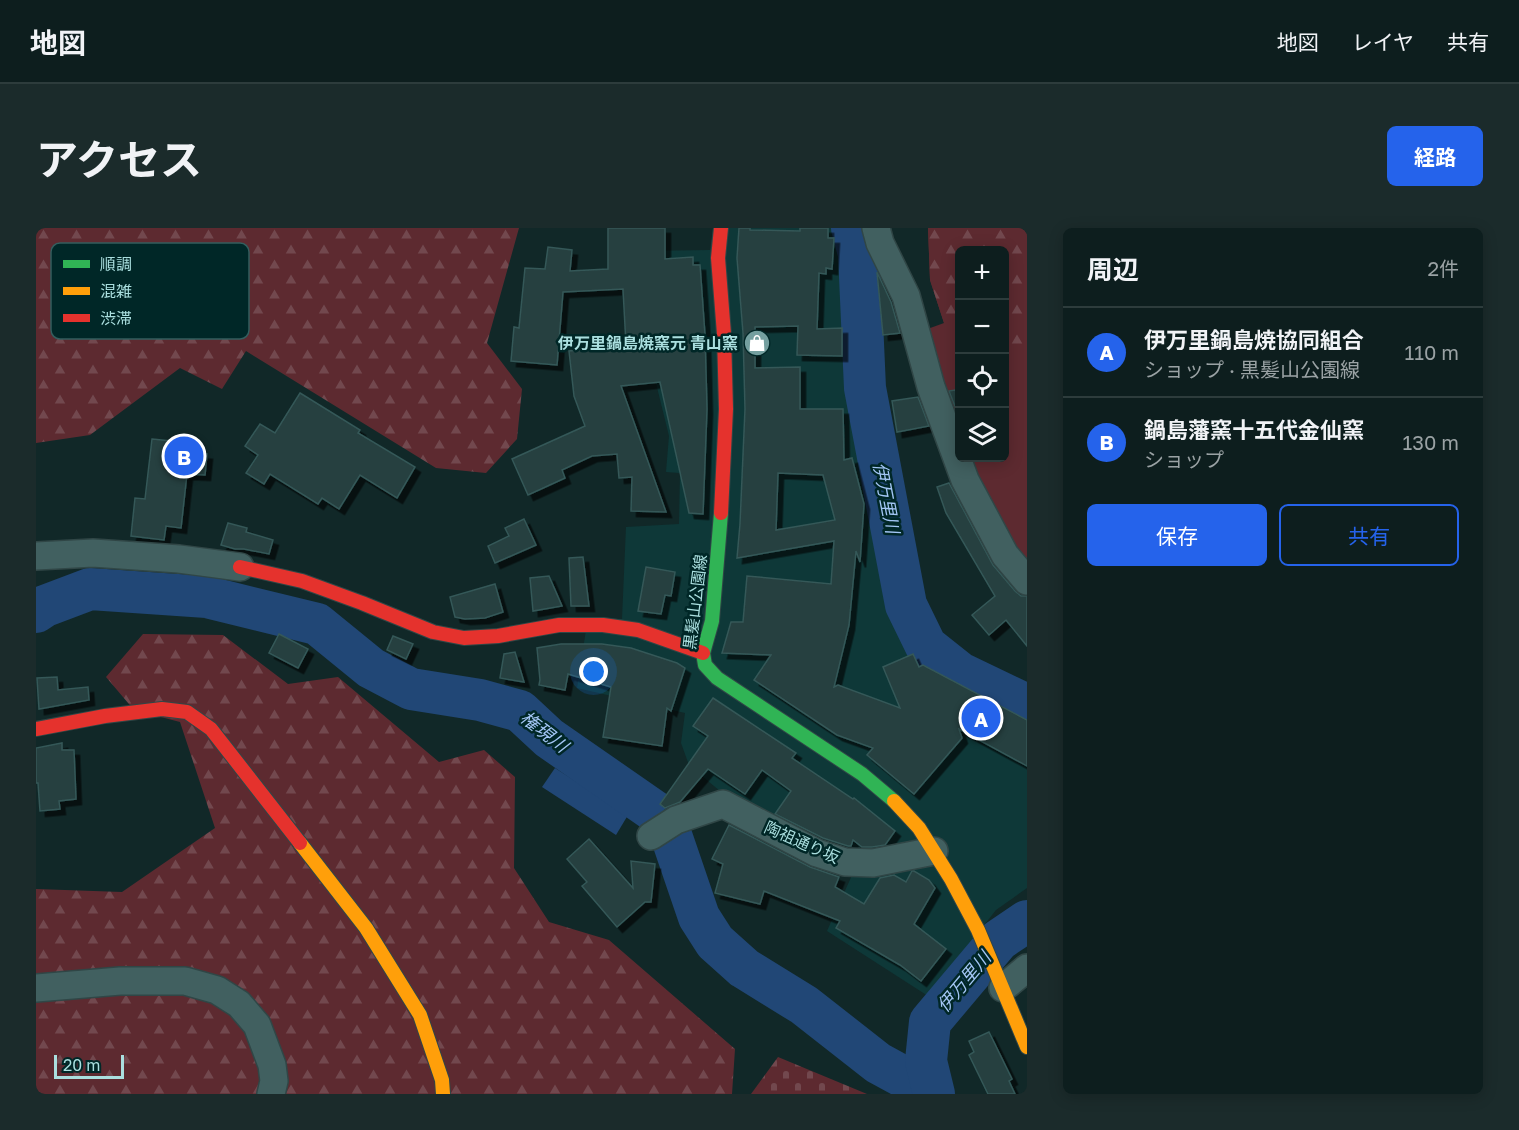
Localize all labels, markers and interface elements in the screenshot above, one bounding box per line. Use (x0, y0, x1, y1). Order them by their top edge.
text: 地図 (30, 26, 86, 59)
text: 地図 (1277, 29, 1319, 55)
text: レイヤ (1352, 29, 1414, 55)
text: 共有 (1447, 29, 1489, 55)
button: 経路 (1387, 126, 1483, 186)
text: アクセス (36, 134, 202, 184)
legend (51, 243, 249, 339)
map controls (955, 246, 1009, 462)
button: + (955, 246, 1009, 300)
text: 順調 (100, 254, 132, 274)
text: 周辺 (1087, 254, 1139, 285)
text: 2件 (1427, 256, 1459, 280)
text: 混雑 (100, 281, 132, 301)
button: − (955, 300, 1009, 354)
text: 渋滞 (100, 308, 132, 328)
text: 伊万里鍋島焼協同組合 (1144, 326, 1364, 353)
shop icon: 伊万里鍋島焼窯元 青山窯 (742, 328, 772, 358)
place label: 伊万里鍋島焼窯元 青山窯 (557, 333, 738, 353)
text: A (1099, 340, 1114, 364)
text: 110 m (1405, 340, 1459, 364)
button: locate (955, 354, 1009, 408)
text: ショップ · 黒髪山公園線 (1144, 357, 1360, 381)
button: layers (955, 408, 1009, 462)
text: 鍋島藩窯十五代金仙窯 (1144, 416, 1364, 443)
text: B (1099, 430, 1114, 454)
text: 130 m (1403, 430, 1459, 454)
pin: B (164, 434, 204, 478)
text: ショップ (1144, 447, 1224, 471)
water label: 伊万里川 (869, 460, 905, 537)
button: 保存 (1087, 504, 1267, 566)
button: 共有 (1279, 504, 1459, 566)
street label: 黒髪山公園線 (679, 553, 711, 651)
your location (579, 657, 608, 686)
pin: A (962, 696, 1000, 740)
water label: 権現川 (517, 706, 574, 758)
street label: 陶祖通り坂 (761, 817, 843, 867)
water label: 伊万里川 (932, 945, 996, 1016)
scale bar (54, 1052, 124, 1080)
text: 20 m (63, 1055, 100, 1075)

